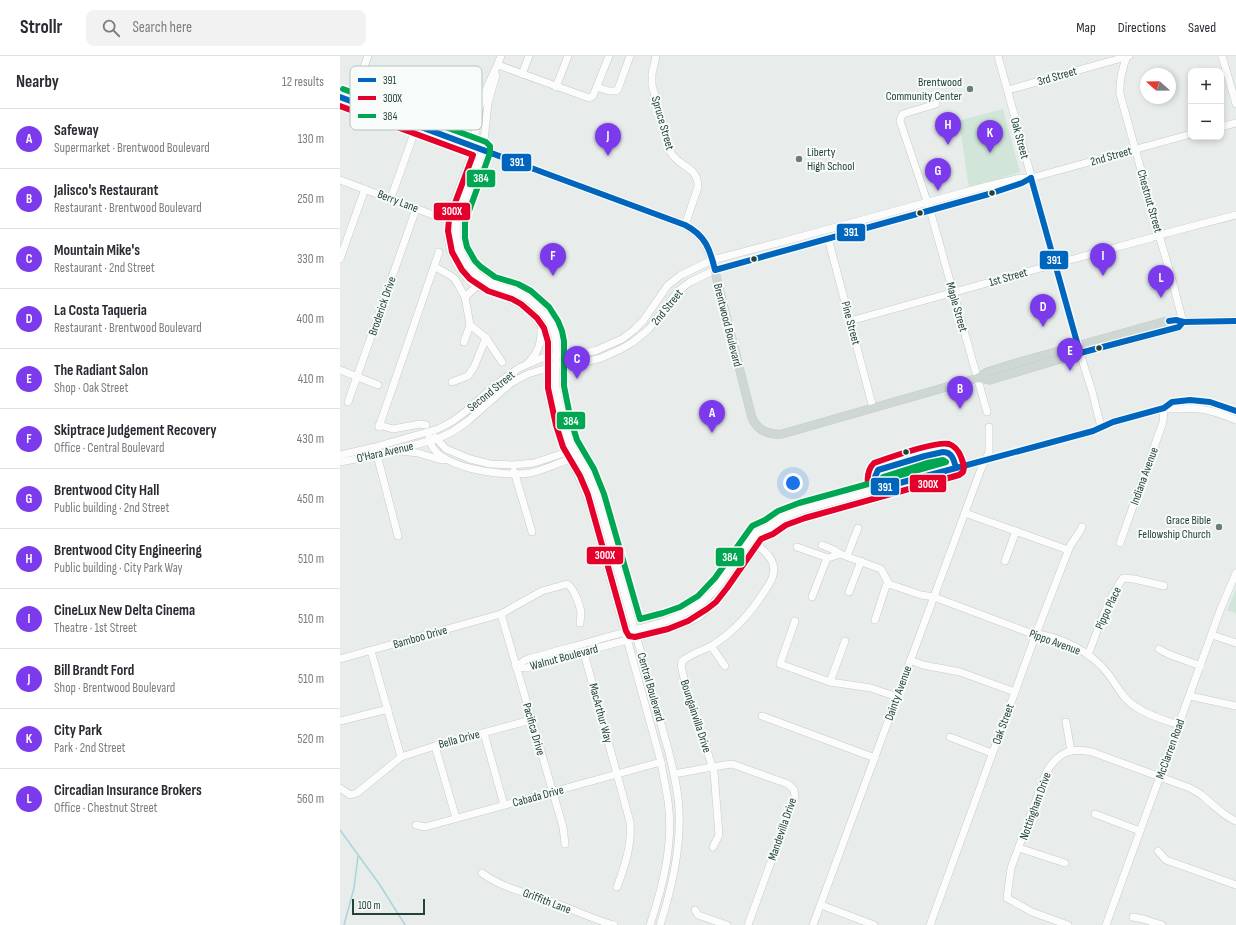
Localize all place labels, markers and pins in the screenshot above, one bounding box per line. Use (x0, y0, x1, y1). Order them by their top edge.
place label: Brentwood Community Center (886, 75, 963, 104)
marker: Brentwood Community Center (965, 84, 975, 94)
pin: H (935, 112, 961, 145)
pin: K (977, 120, 1003, 153)
pin: J (595, 123, 621, 156)
place label: Liberty High School (807, 145, 854, 174)
marker: Liberty High School (794, 154, 804, 164)
pin: G (925, 158, 951, 191)
unlabelled marker (987, 188, 997, 198)
unlabelled marker (915, 208, 925, 218)
pin: F (540, 243, 566, 276)
pin: I (1090, 243, 1116, 276)
unlabelled marker (749, 254, 759, 264)
pin: L (1148, 265, 1174, 298)
pin: D (1030, 294, 1056, 327)
pin: E (1057, 338, 1083, 371)
unlabelled marker (1094, 343, 1104, 353)
pin: C (564, 346, 590, 379)
pin: B (947, 376, 973, 409)
pin: A (699, 400, 725, 433)
unlabelled marker (901, 447, 911, 457)
place label: Grace Bible Fellowship Church (1138, 513, 1211, 542)
marker: Grace Bible Fellowship Church (1214, 522, 1224, 532)

